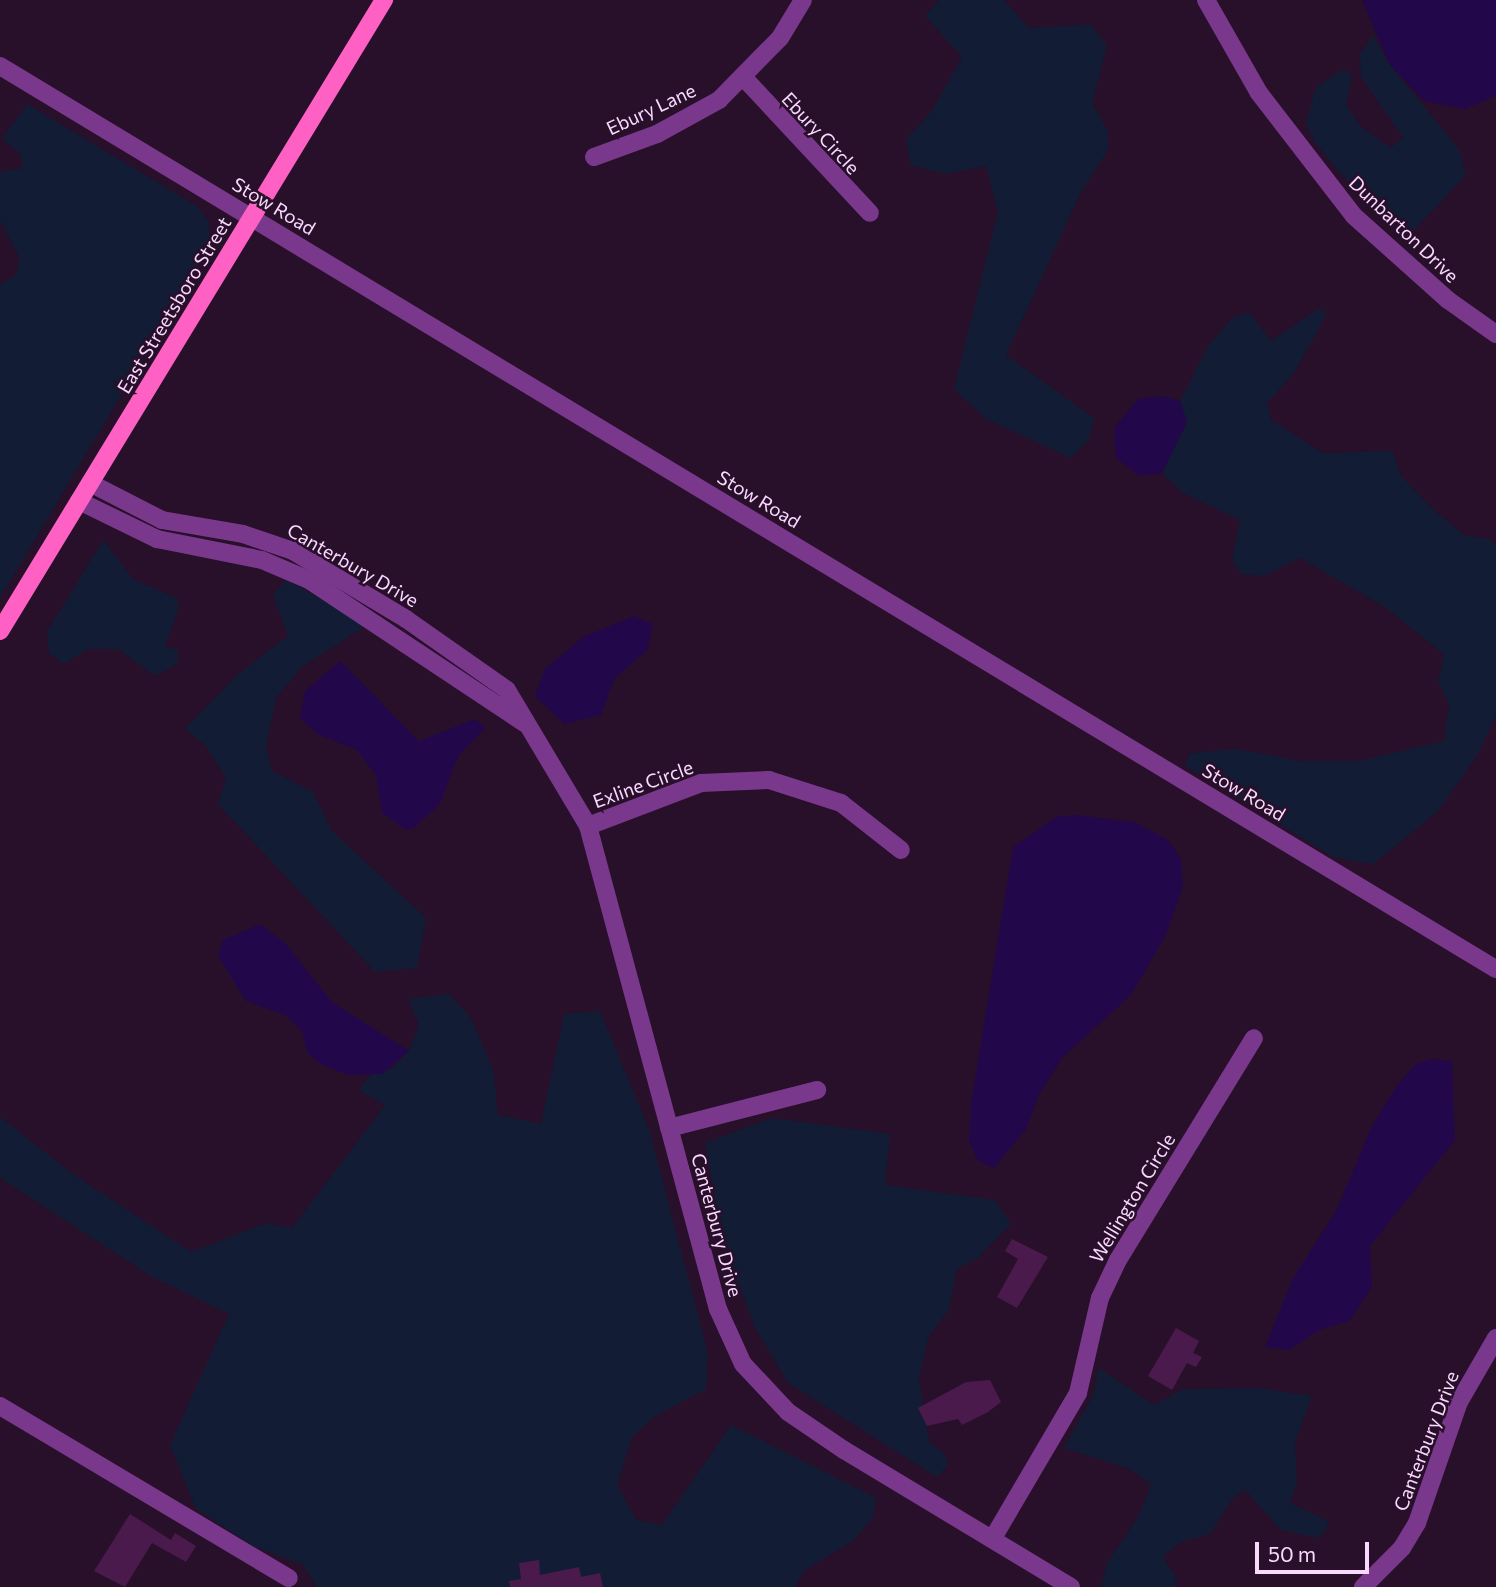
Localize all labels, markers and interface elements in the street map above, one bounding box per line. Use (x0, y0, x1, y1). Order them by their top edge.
street label: Ebury Lane (603, 78, 699, 140)
street label: Ebury Circle (777, 87, 865, 179)
street label: Dunbarton Drive (1344, 171, 1464, 287)
street label: Stow Road (228, 172, 320, 240)
street label: East Streetsboro Street (112, 212, 236, 398)
street label: Stow Road (713, 465, 805, 533)
street label: Canterbury Drive (283, 518, 423, 612)
street label: Exline Circle (590, 755, 696, 813)
street label: Stow Road (1198, 758, 1290, 826)
street label: Wellington Circle (1084, 1129, 1180, 1267)
street label: Canterbury Drive (687, 1151, 747, 1299)
street label: Canterbury Drive (1389, 1368, 1463, 1514)
scale bar (1258, 1528, 1372, 1572)
text: 50 m (1268, 1541, 1316, 1566)

